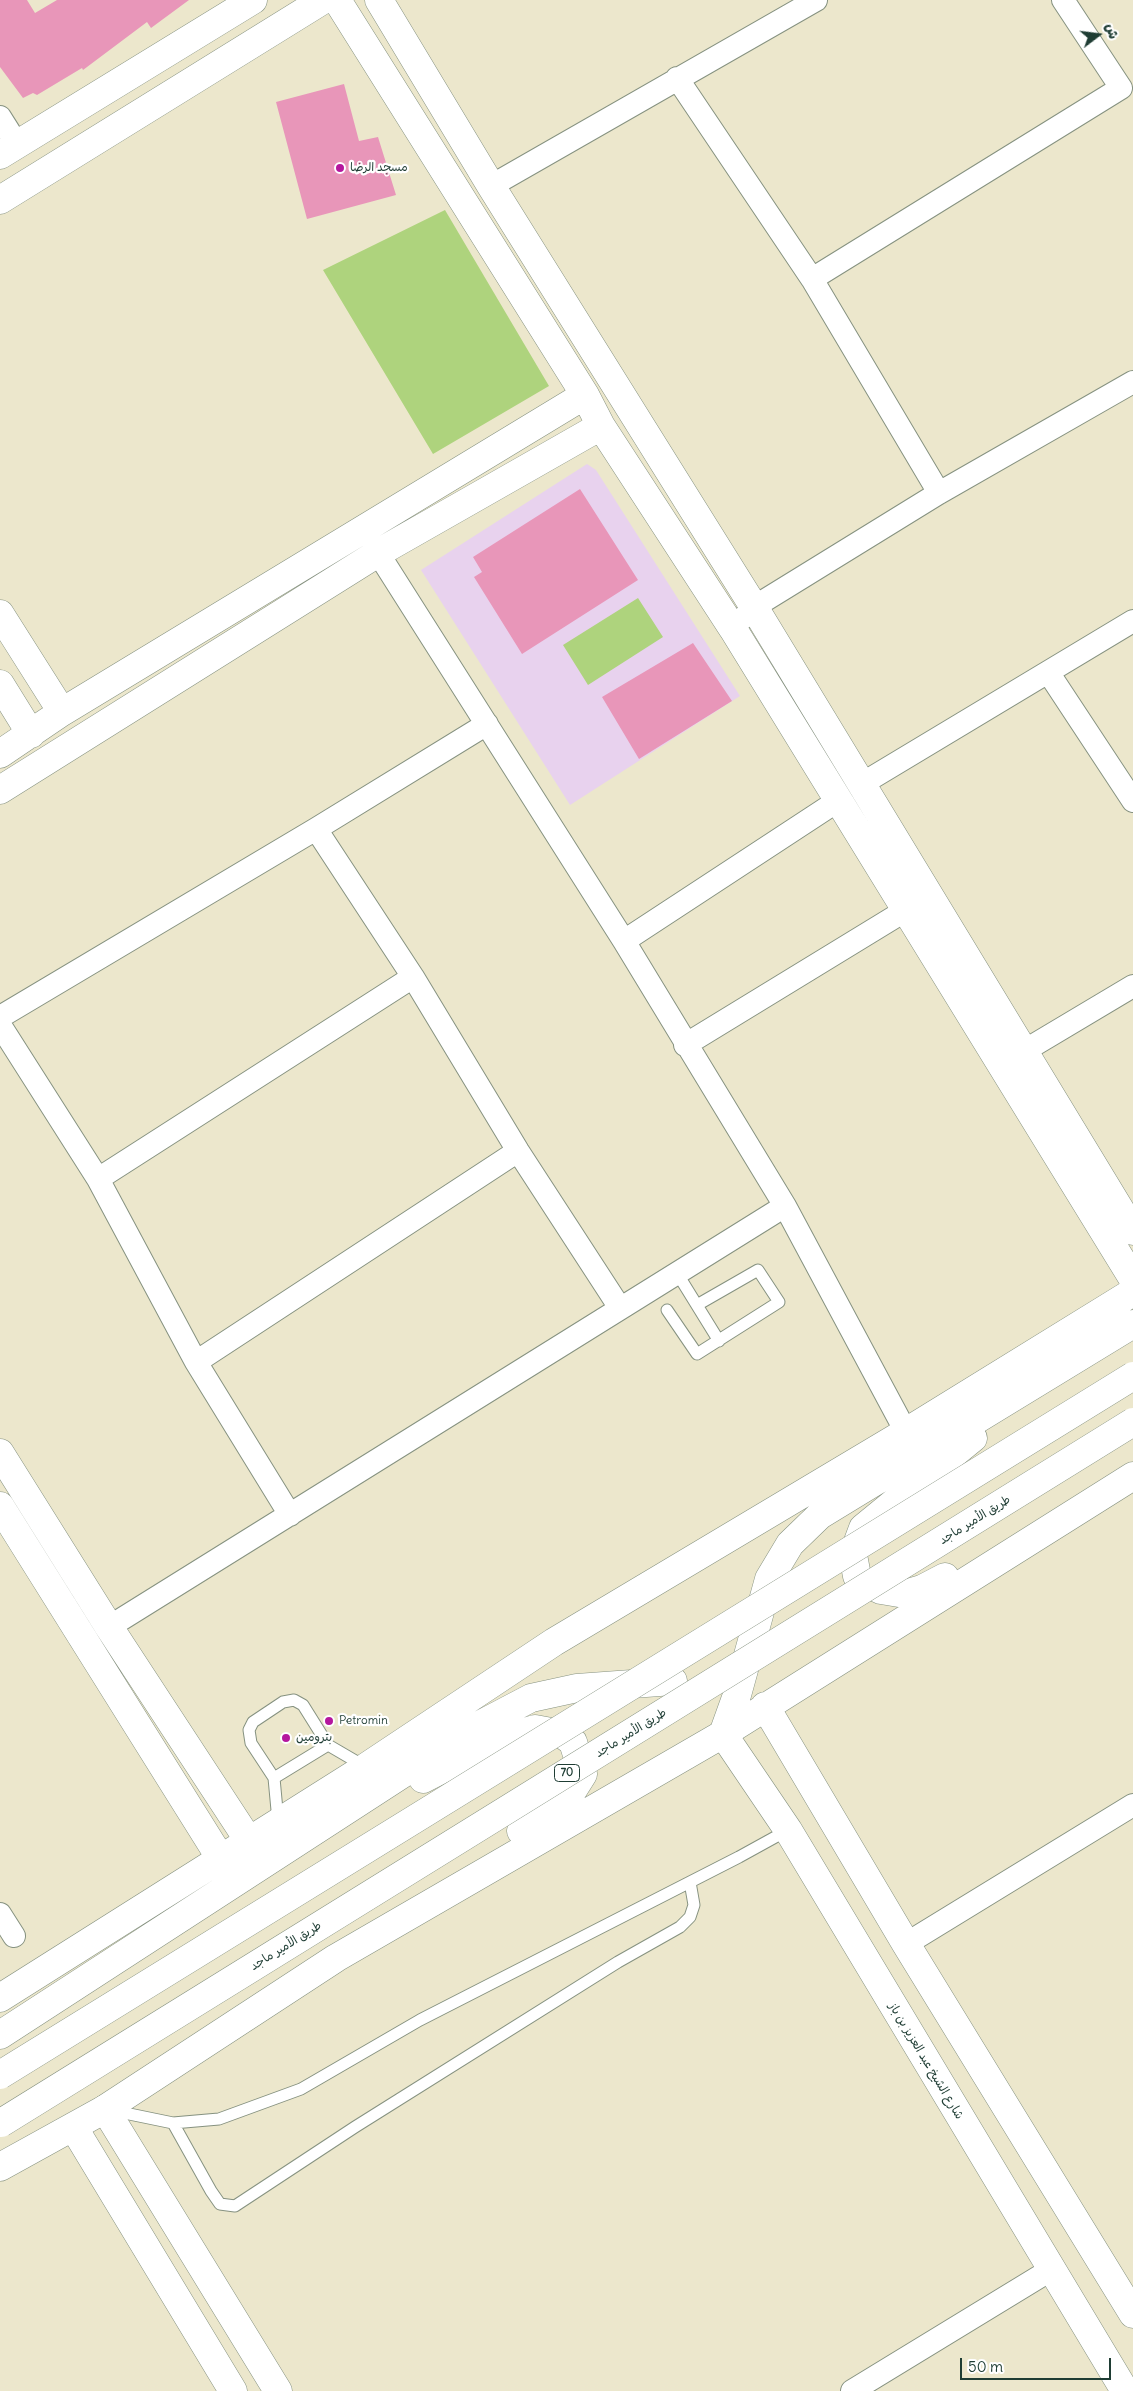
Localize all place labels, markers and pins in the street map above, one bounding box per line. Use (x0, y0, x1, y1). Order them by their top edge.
place label: مسجد الرضا (350, 161, 408, 175)
marker: مسجد الرضا (334, 162, 346, 174)
place label: Petromin (339, 1714, 388, 1728)
marker: Petromin (323, 1715, 335, 1727)
place label: بترومين (296, 1731, 332, 1745)
marker: بترومين (280, 1732, 292, 1744)

